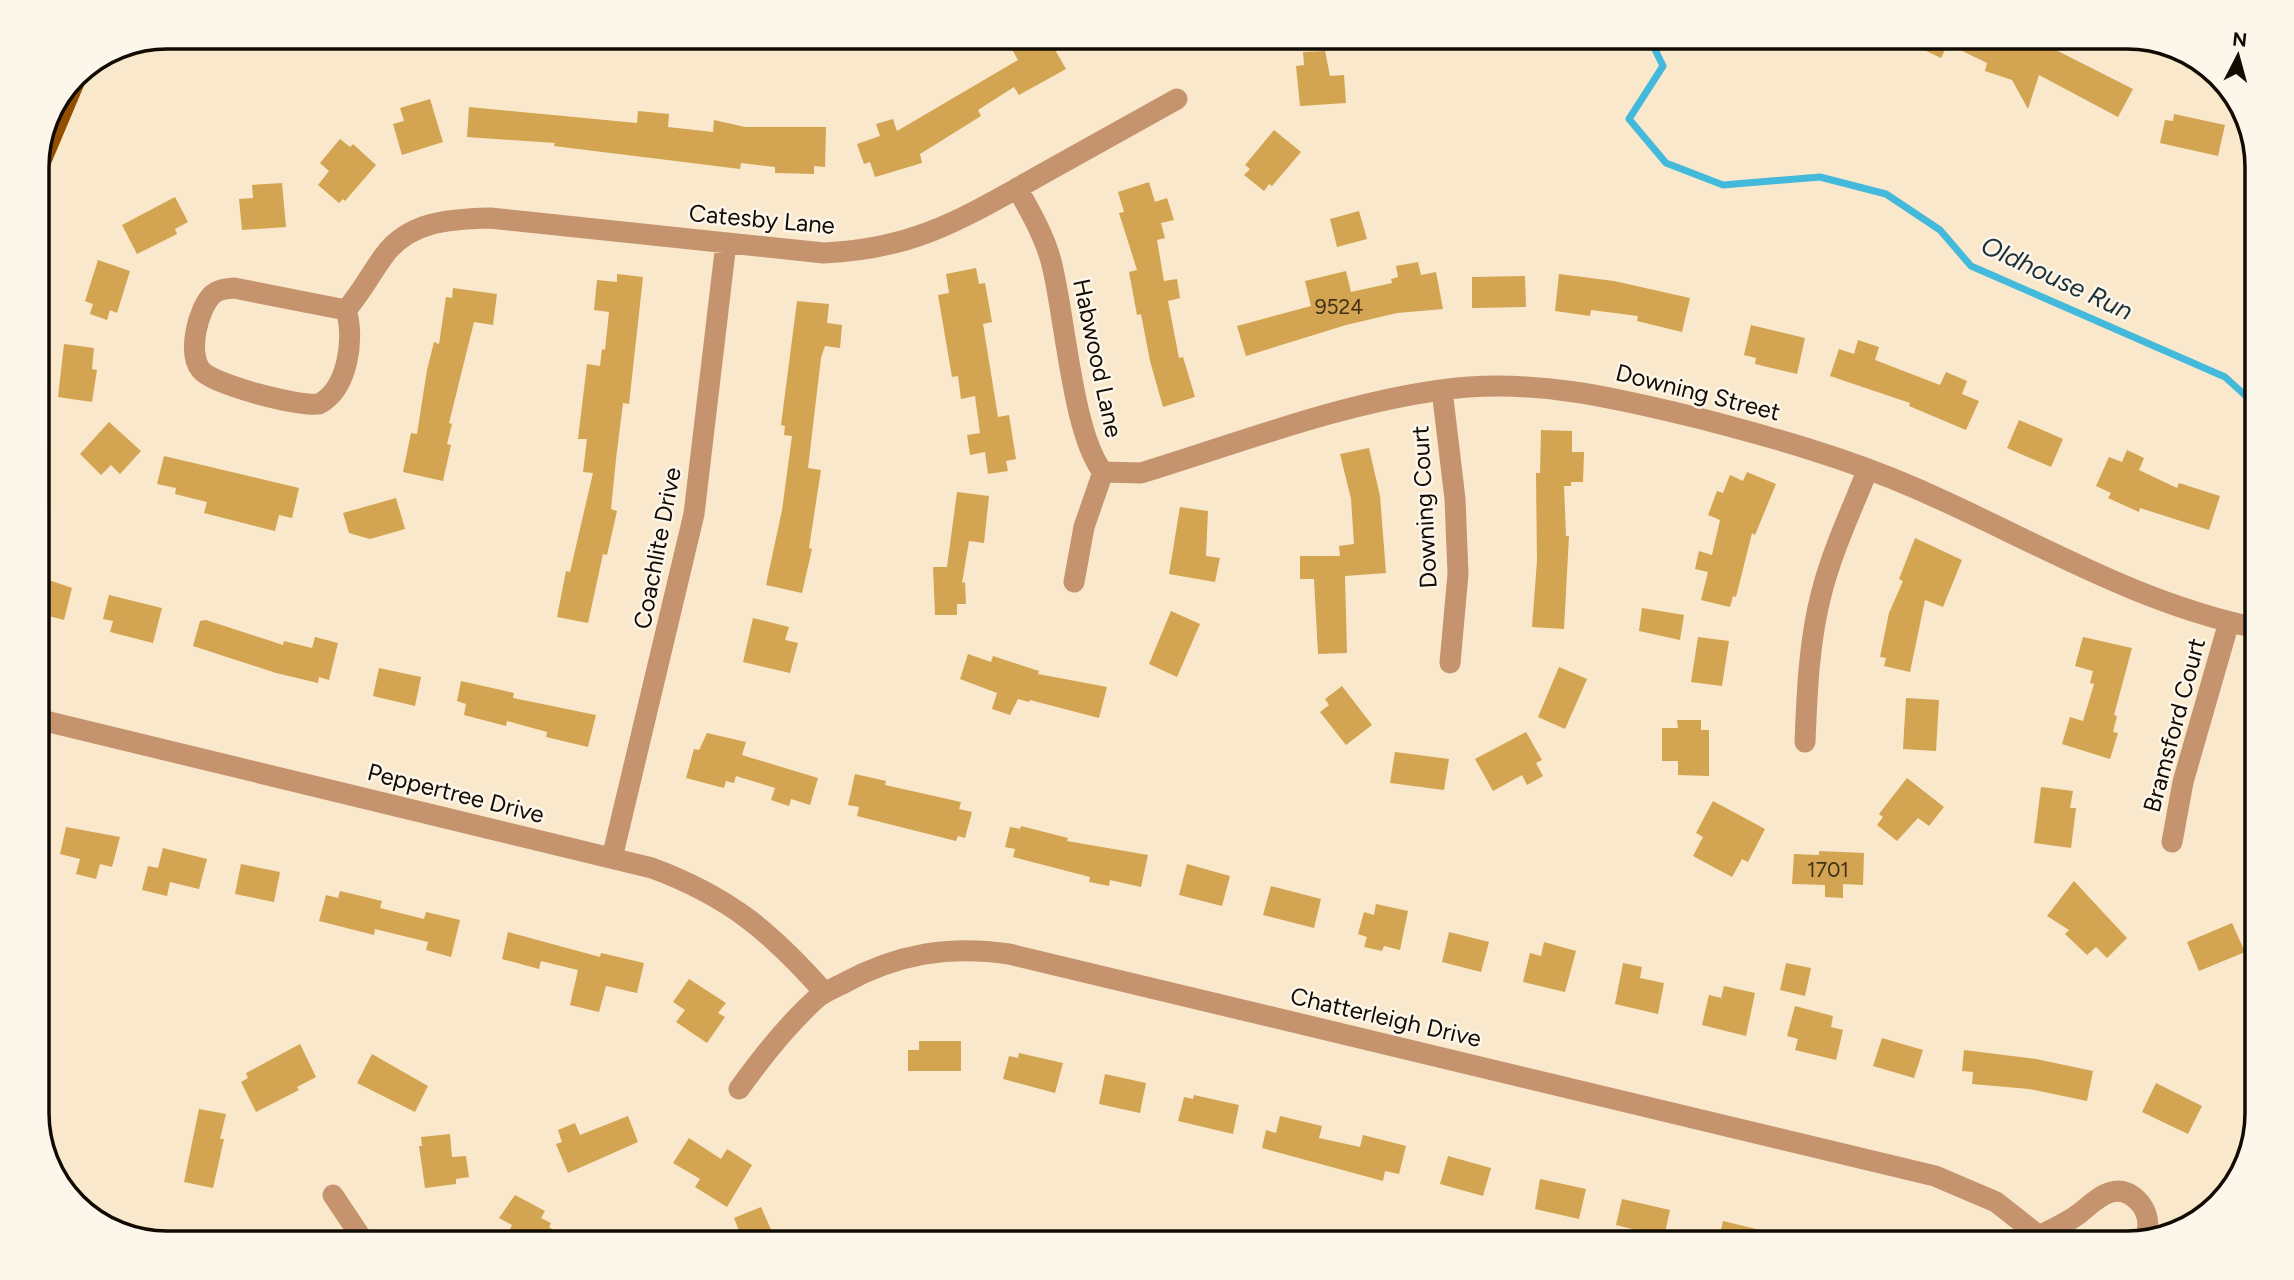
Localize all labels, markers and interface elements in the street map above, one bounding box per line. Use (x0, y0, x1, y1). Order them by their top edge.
north arrow (2203, 21, 2273, 91)
text: N (2231, 27, 2248, 52)
street label: Catesby Lane (688, 198, 836, 240)
water label: Oldhouse Run (1976, 229, 2138, 327)
street label: Habwood Lane (1067, 276, 1129, 440)
house number: 9524 (1315, 294, 1363, 319)
street label: Downing Street (1613, 358, 1783, 426)
street label: Downing Court (1405, 425, 1443, 589)
street label: Coachlite Drive (627, 465, 687, 631)
street label: Bramsford Court (2137, 635, 2211, 815)
street label: Peppertree Drive (365, 757, 547, 829)
house number: 1701 (1807, 857, 1849, 882)
street label: Chatterleigh Drive (1288, 981, 1484, 1053)

